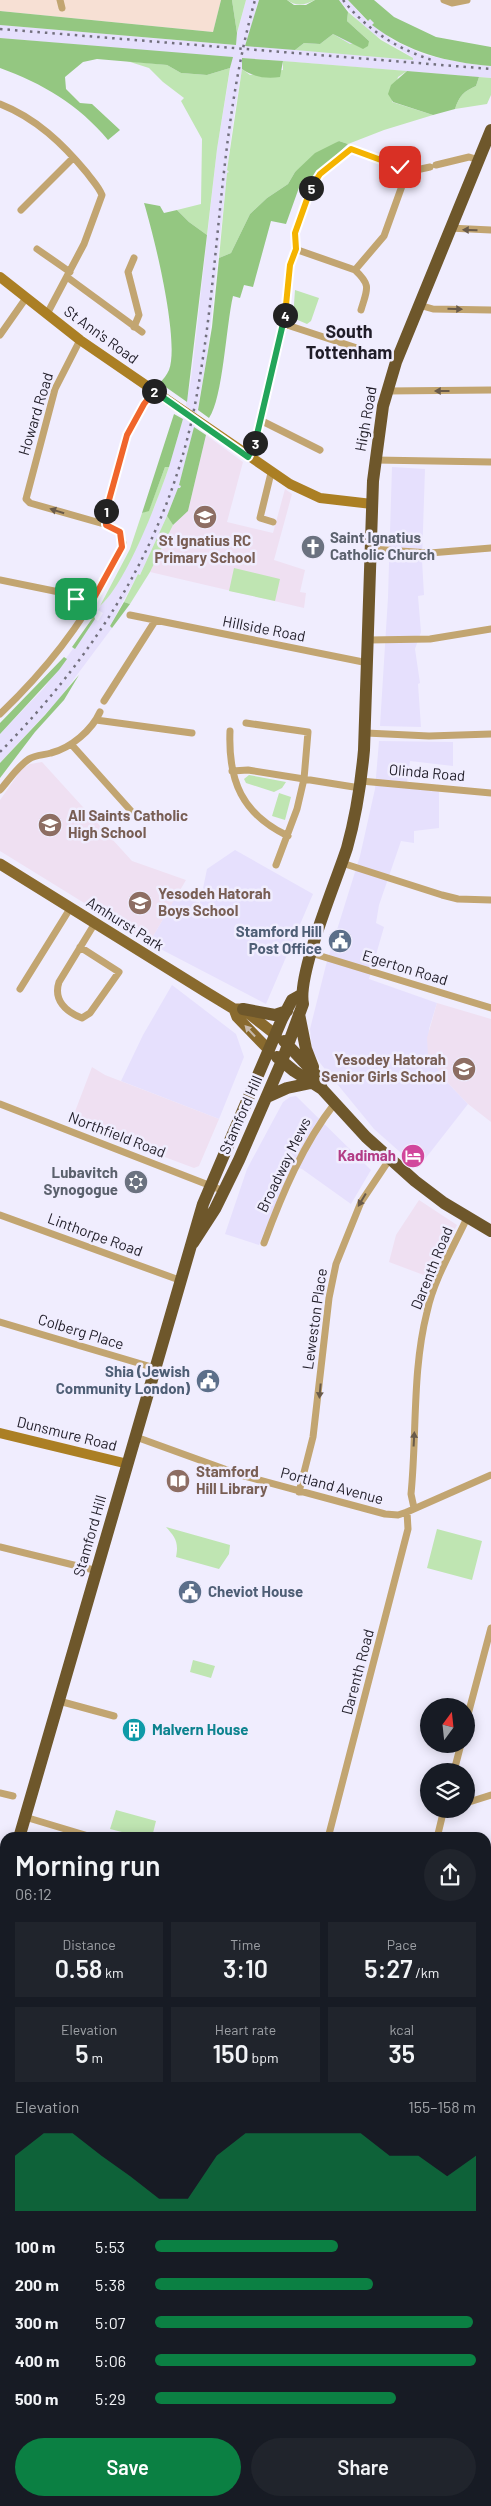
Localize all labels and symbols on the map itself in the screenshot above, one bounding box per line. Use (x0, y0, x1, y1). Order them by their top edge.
pin (379, 146, 421, 188)
pin: 5 (298, 176, 324, 200)
one-way arrow (462, 225, 478, 233)
street label: St Ann's Road (61, 301, 142, 367)
pin: 4 (272, 302, 298, 328)
one-way arrow (447, 305, 463, 313)
district label: South Tottenham (306, 320, 392, 363)
street label: Howard Road (14, 370, 56, 457)
pin: 2 (142, 378, 166, 404)
street label: High Road (350, 385, 380, 453)
one-way arrow (434, 387, 450, 395)
pin: 3 (242, 430, 268, 456)
pin: 1 (94, 498, 118, 524)
school or university icon: St Ignatius RC Primary School (192, 504, 218, 530)
one-way arrow (49, 507, 64, 514)
place label: Saint Ignatius Catholic Church (330, 528, 435, 563)
place label: St Ignatius RC Primary School (155, 531, 255, 566)
church icon: Saint Ignatius Catholic Church (300, 534, 326, 560)
pin (55, 578, 97, 620)
street label: Hillside Road (221, 611, 307, 645)
street label: Olinda Road (388, 760, 466, 784)
place label: All Saints Catholic High School (68, 806, 188, 841)
school or university icon: All Saints Catholic High School (37, 812, 63, 838)
place label: Yesodeh Hatorah Boys School (158, 884, 271, 919)
school or university icon: Yesodeh Hatorah Boys School (127, 890, 153, 916)
street label: Amhurst Park (83, 892, 168, 954)
place label: Stamford Hill Post Office (236, 922, 322, 957)
public building icon: Stamford Hill Post Office (327, 928, 353, 954)
street label: Egerton Road (360, 946, 450, 989)
one-way arrow (244, 1025, 256, 1037)
place label: Yesodey Hatorah Senior Girls School (321, 1050, 446, 1085)
school or university icon: Yesodey Hatorah Senior Girls School (451, 1056, 477, 1082)
street label: Stamford Hill (215, 1072, 265, 1157)
street label: Northfield Road (66, 1107, 168, 1161)
street label: Broadway Mews (252, 1114, 314, 1215)
hotel icon: Kadimah (400, 1143, 426, 1169)
place label: Kadimah (338, 1146, 396, 1164)
place label: Lubavitch Synogogue (44, 1163, 118, 1198)
synagogue icon: Lubavitch Synogogue (123, 1169, 149, 1195)
one-way arrow (358, 1194, 367, 1207)
street label: Linthorpe Road (45, 1209, 145, 1260)
street label: Darenth Road (406, 1223, 456, 1312)
street label: Leweston Place (298, 1267, 330, 1371)
street label: Colberg Place (36, 1309, 126, 1353)
place label: Shia (Jewish Community London) (56, 1362, 191, 1397)
public building icon: Shia (Jewish Community London) (195, 1368, 221, 1394)
one-way arrow (315, 1383, 323, 1399)
street label: Dunsmure Road (15, 1412, 119, 1454)
one-way arrow (411, 1431, 419, 1447)
place label: Stamford Hill Library (196, 1462, 268, 1497)
street label: Portland Avenue (279, 1463, 386, 1507)
library icon: Stamford Hill Library (165, 1468, 191, 1494)
street label: Stamford Hill (69, 1493, 109, 1579)
public building icon: Cheviot House (177, 1579, 203, 1605)
place label: Cheviot House (208, 1582, 303, 1600)
street label: Darenth Road (337, 1627, 377, 1717)
north arrow (420, 1698, 475, 1752)
building icon: Malvern House (121, 1717, 147, 1743)
place label: Malvern House (152, 1720, 248, 1738)

